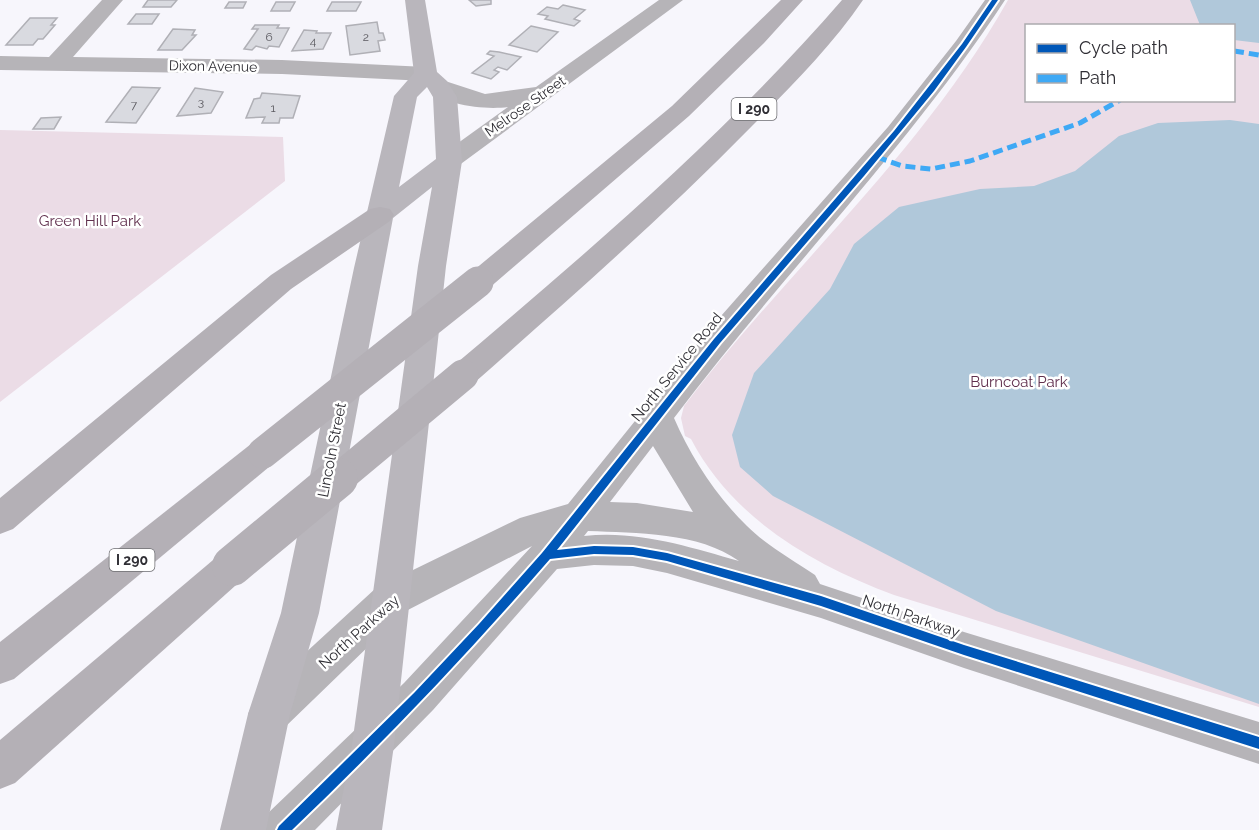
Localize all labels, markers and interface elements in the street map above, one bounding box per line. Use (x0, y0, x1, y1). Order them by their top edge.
legend (1025, 24, 1235, 102)
house number: 6 (265, 30, 273, 44)
house number: 2 (363, 30, 369, 44)
house number: 4 (310, 34, 317, 48)
text: Cycle path (1079, 37, 1168, 58)
street label: Dixon Avenue (169, 57, 257, 75)
text: Path (1079, 67, 1116, 88)
street label: Melrose Street (482, 72, 569, 140)
house number: 3 (198, 95, 204, 109)
house number: 7 (131, 98, 138, 112)
road number: I 290 (732, 98, 777, 120)
house number: 1 (270, 101, 276, 115)
park label: Green Hill Park (39, 212, 141, 230)
street label: North Service Road (628, 309, 726, 425)
park label: Burncoat Park (970, 373, 1068, 391)
street label: Lincoln Street (314, 401, 350, 499)
road number: I 290 (110, 549, 154, 571)
street label: North Parkway (315, 591, 403, 673)
street label: North Parkway (860, 591, 962, 641)

